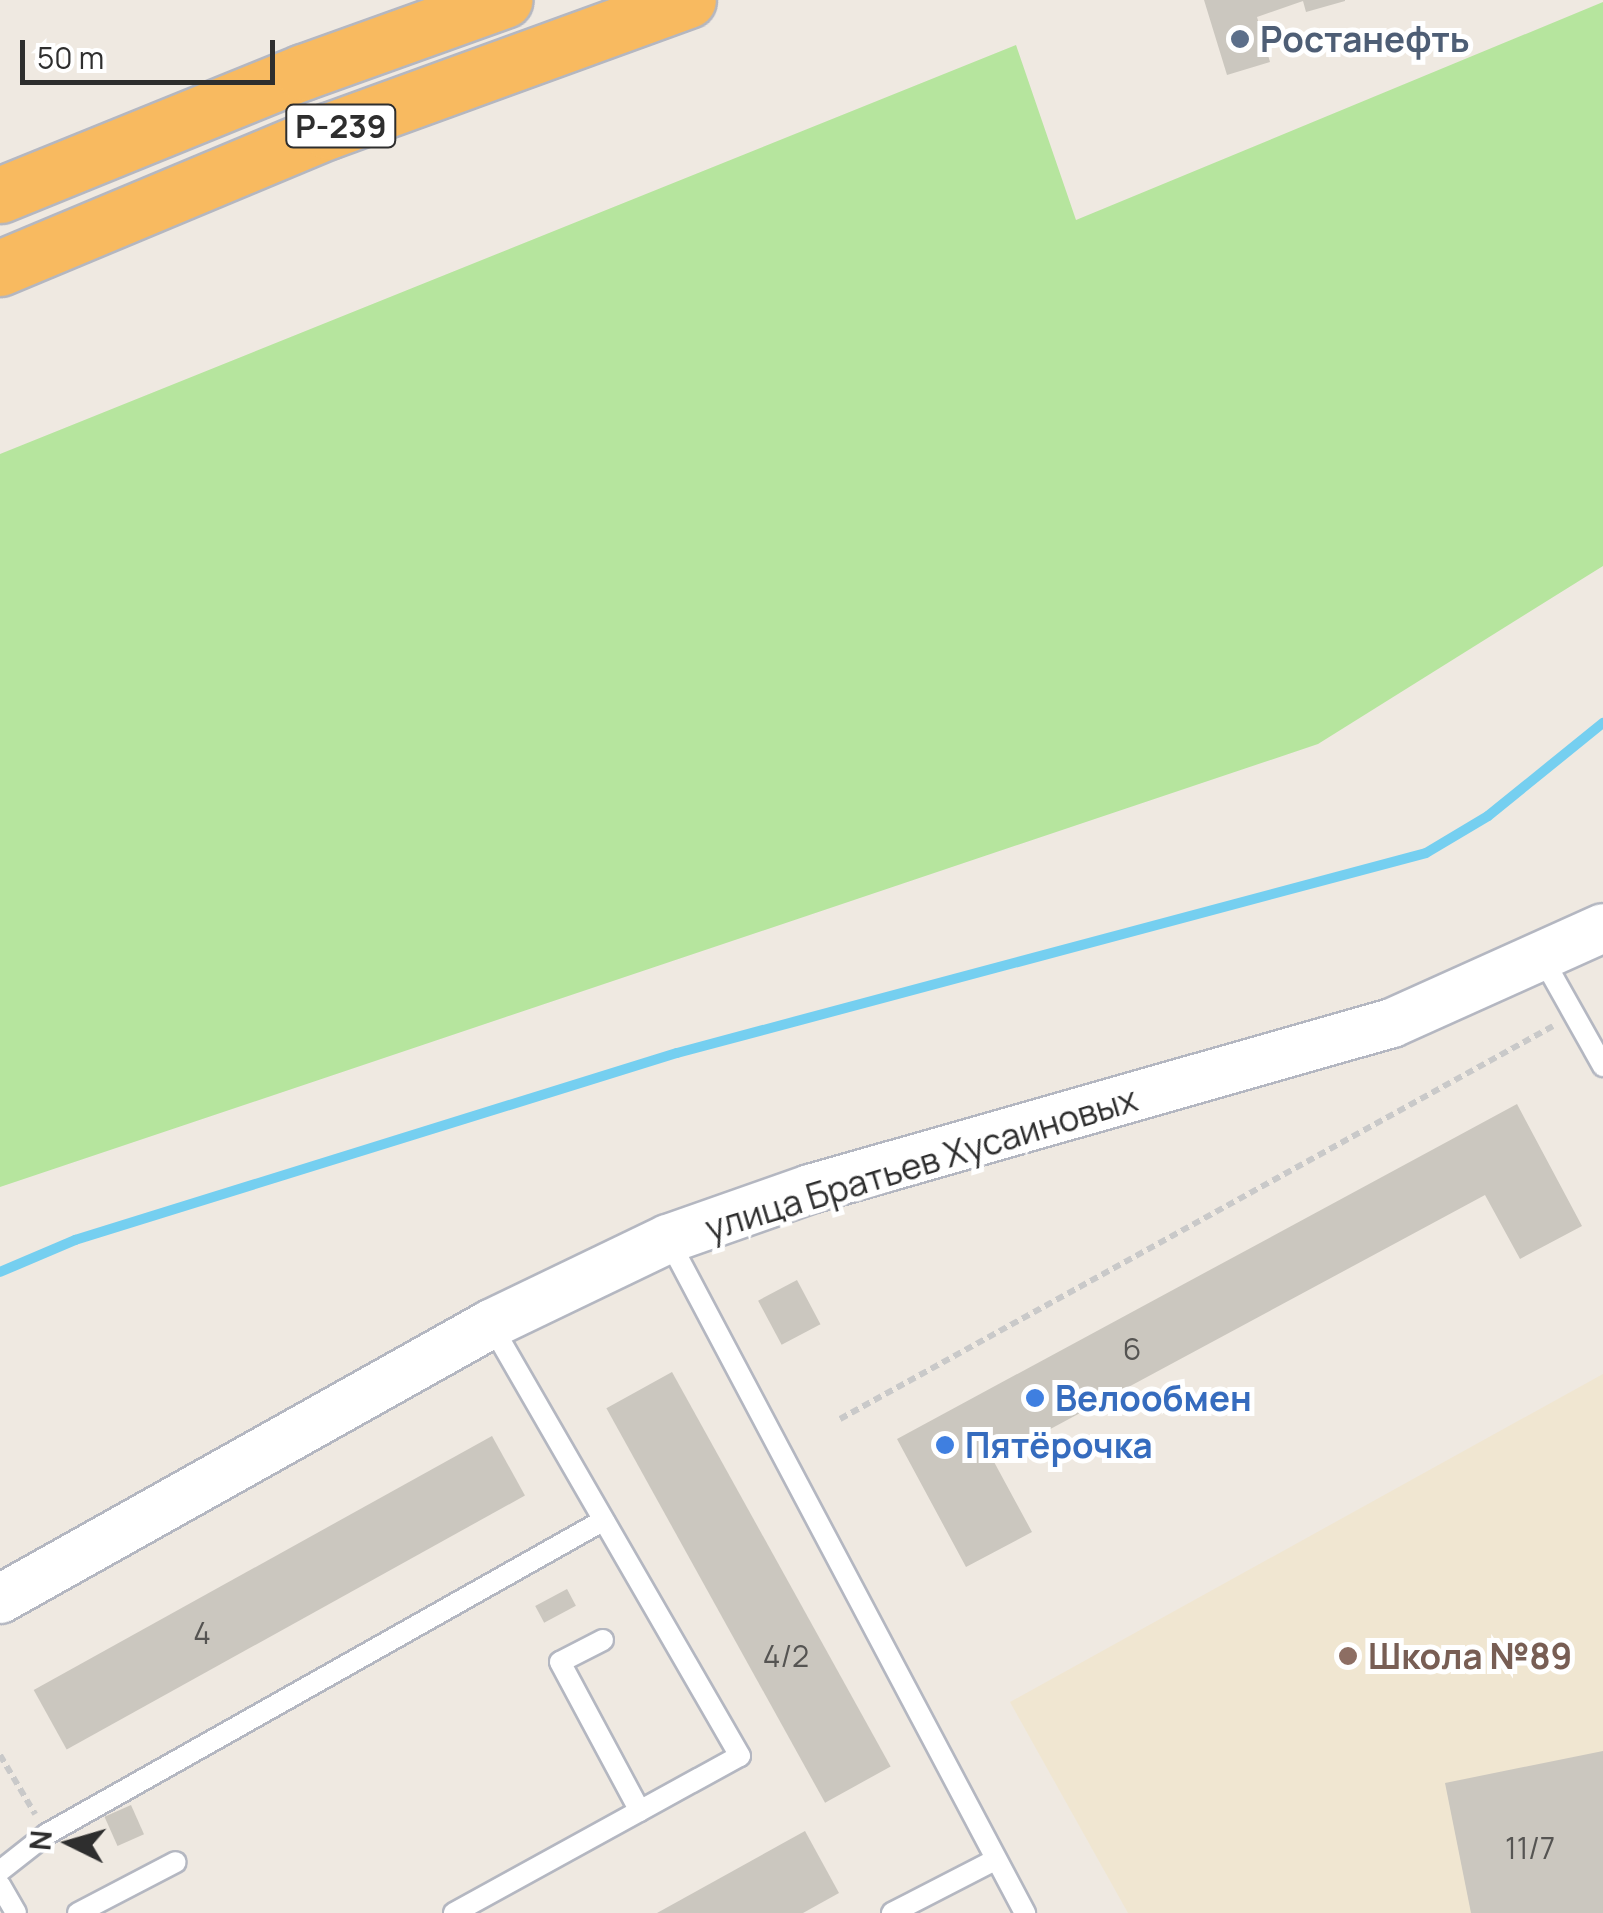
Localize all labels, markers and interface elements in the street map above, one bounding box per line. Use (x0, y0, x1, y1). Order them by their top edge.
place label: Ростанефть (1260, 18, 1470, 60)
scale bar (25, 20, 280, 82)
marker: Ростанефть (1229, 28, 1251, 50)
text: 50 m (37, 37, 104, 78)
road number: Р-239 (284, 99, 398, 153)
street label: улица Братьев Хусаиновых (700, 1077, 1142, 1249)
house number: 6 (1123, 1331, 1141, 1367)
place label: Велообмен (1055, 1377, 1252, 1419)
marker: Велообмен (1024, 1387, 1046, 1409)
place label: Пятёрочка (965, 1424, 1153, 1466)
marker: Пятёрочка (934, 1434, 956, 1456)
house number: 4 (193, 1615, 211, 1651)
place label: Школа №89 (1368, 1635, 1572, 1677)
house number: 4/2 (763, 1638, 809, 1674)
marker: Школа №89 (1337, 1645, 1359, 1667)
north arrow (20, 1793, 120, 1893)
text: N (20, 1829, 60, 1852)
house number: 11/7 (1505, 1830, 1555, 1866)

